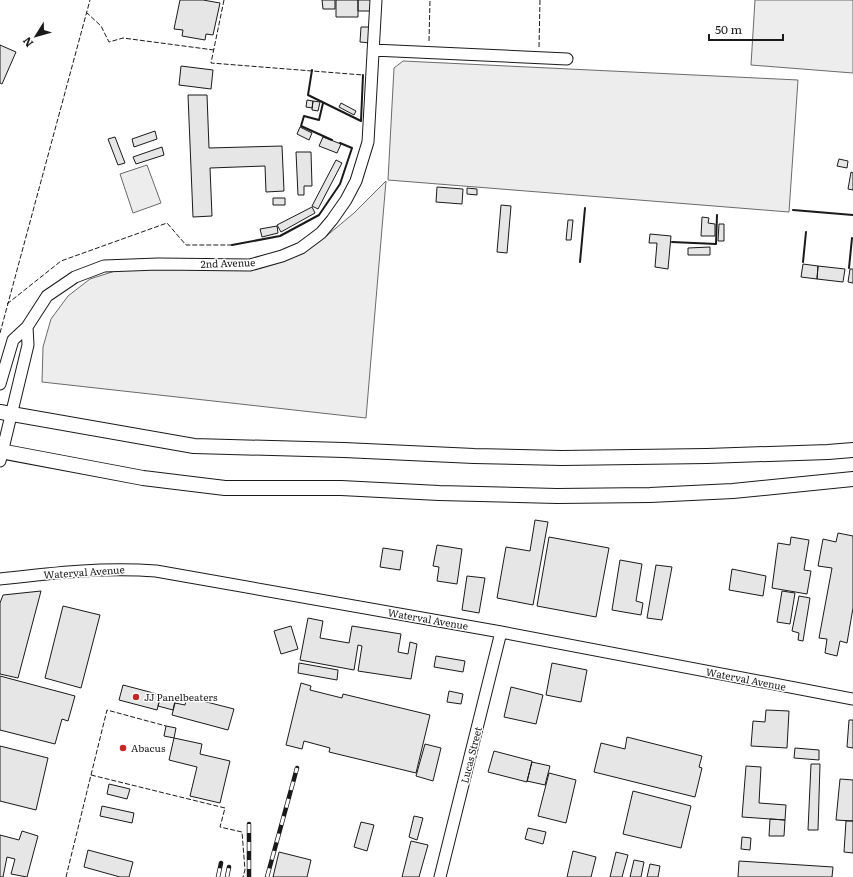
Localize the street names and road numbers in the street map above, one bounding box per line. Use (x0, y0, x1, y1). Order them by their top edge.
street label: 2nd Avenue (200, 254, 256, 271)
street label: Waterval Avenue (43, 561, 125, 582)
street label: Waterval Avenue (387, 604, 469, 633)
street label: Waterval Avenue (705, 663, 787, 694)
street label: Lucas Street (456, 725, 485, 785)

